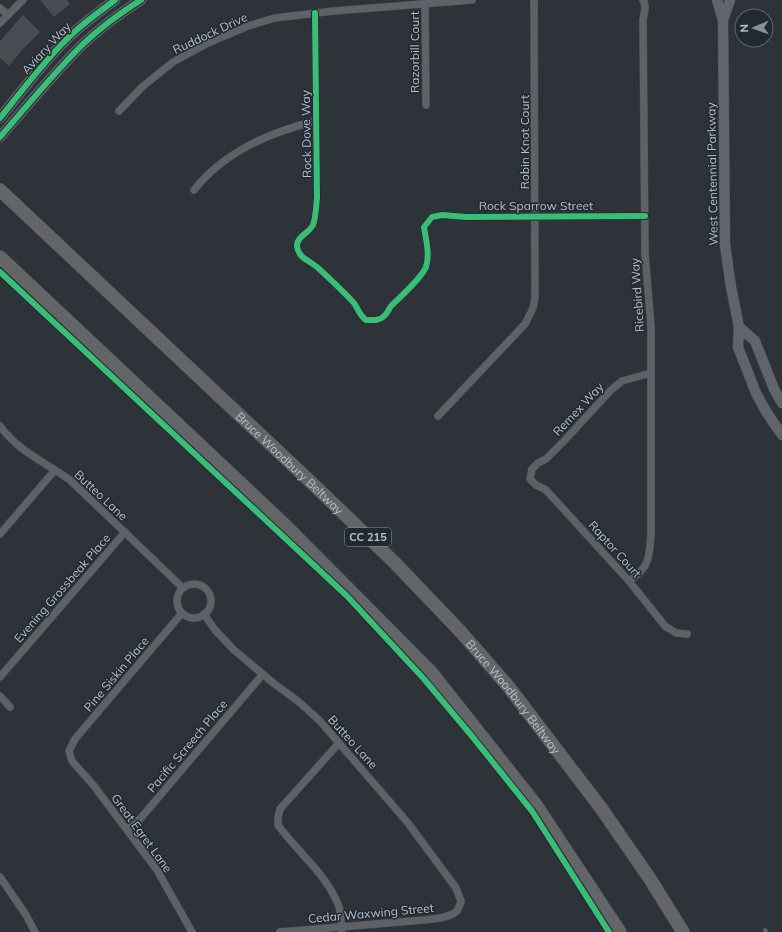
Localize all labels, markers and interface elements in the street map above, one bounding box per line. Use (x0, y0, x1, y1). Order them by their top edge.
north arrow (734, 8, 774, 48)
street label: Ruddock Drive (170, 9, 250, 57)
street label: Razorbill Court (407, 11, 422, 93)
street label: Aviary Way (18, 19, 74, 77)
text: N (737, 24, 751, 33)
street label: Rock Dove Way (298, 89, 314, 178)
street label: Robin Knot Court (517, 95, 532, 189)
street label: West Centennial Parkway (703, 102, 721, 246)
street label: Rock Sparrow Street (479, 198, 593, 213)
street label: Ricebird Way (627, 257, 647, 333)
street label: Remex Way (550, 379, 607, 439)
street label: Bruce Woodbury Beltway (233, 408, 347, 518)
street label: Butteo Lane (71, 467, 131, 523)
street label: Raptor Court (585, 517, 645, 581)
road number: CC 215 (345, 528, 391, 546)
street label: Evening Grossbeak Place (11, 531, 113, 645)
street label: Pine Siskin Place (80, 634, 152, 714)
street label: Bruce Woodbury Beltway (463, 636, 565, 757)
street label: Pacific Screech Place (144, 697, 230, 795)
street label: Butteo Lane (325, 712, 381, 772)
street label: Great Egret Lane (108, 791, 176, 875)
street label: Cedar Waxwing Street (307, 900, 435, 926)

